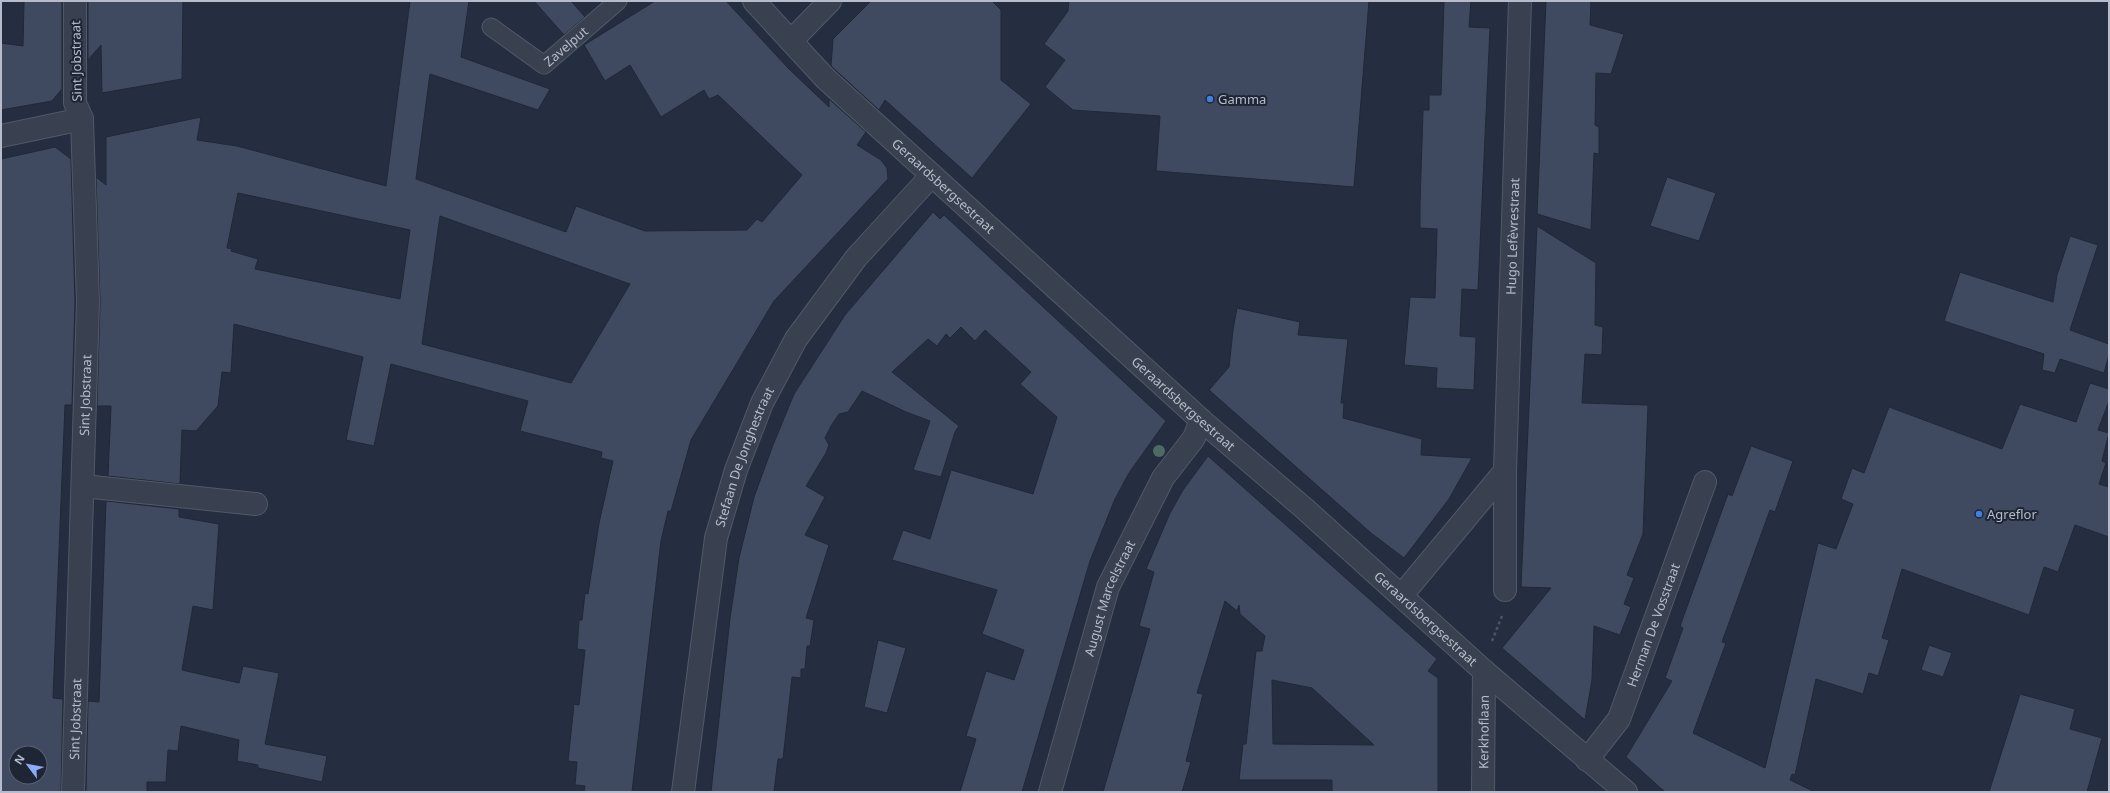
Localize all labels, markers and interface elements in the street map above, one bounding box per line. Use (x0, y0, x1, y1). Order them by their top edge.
street label: Sint Jobstraat (66, 20, 86, 102)
street label: Zavelput (540, 22, 592, 70)
place label: Gamma (1218, 90, 1266, 108)
marker: Gamma (1205, 94, 1215, 104)
street label: Geraardsbergsestraat (888, 134, 999, 238)
street label: Hugo Lefèvrestraat (1502, 177, 1523, 295)
street label: Geraardsbergsestraat (1128, 352, 1240, 455)
street label: Sint Jobstraat (75, 354, 95, 436)
street label: Stefaan De Jonghestraat (711, 383, 778, 529)
place label: Agreflor (1987, 505, 2037, 523)
marker: Agreflor (1974, 509, 1984, 519)
street label: August Marcelstraat (1080, 537, 1139, 658)
street label: Herman De Vosstraat (1622, 560, 1684, 689)
street label: Geraardsbergsestraat (1370, 567, 1482, 670)
street label: Sint Jobstraat (65, 678, 85, 760)
street label: Kerkhoflaan (1474, 695, 1493, 769)
north arrow (8, 745, 48, 785)
text: N (10, 752, 28, 767)

